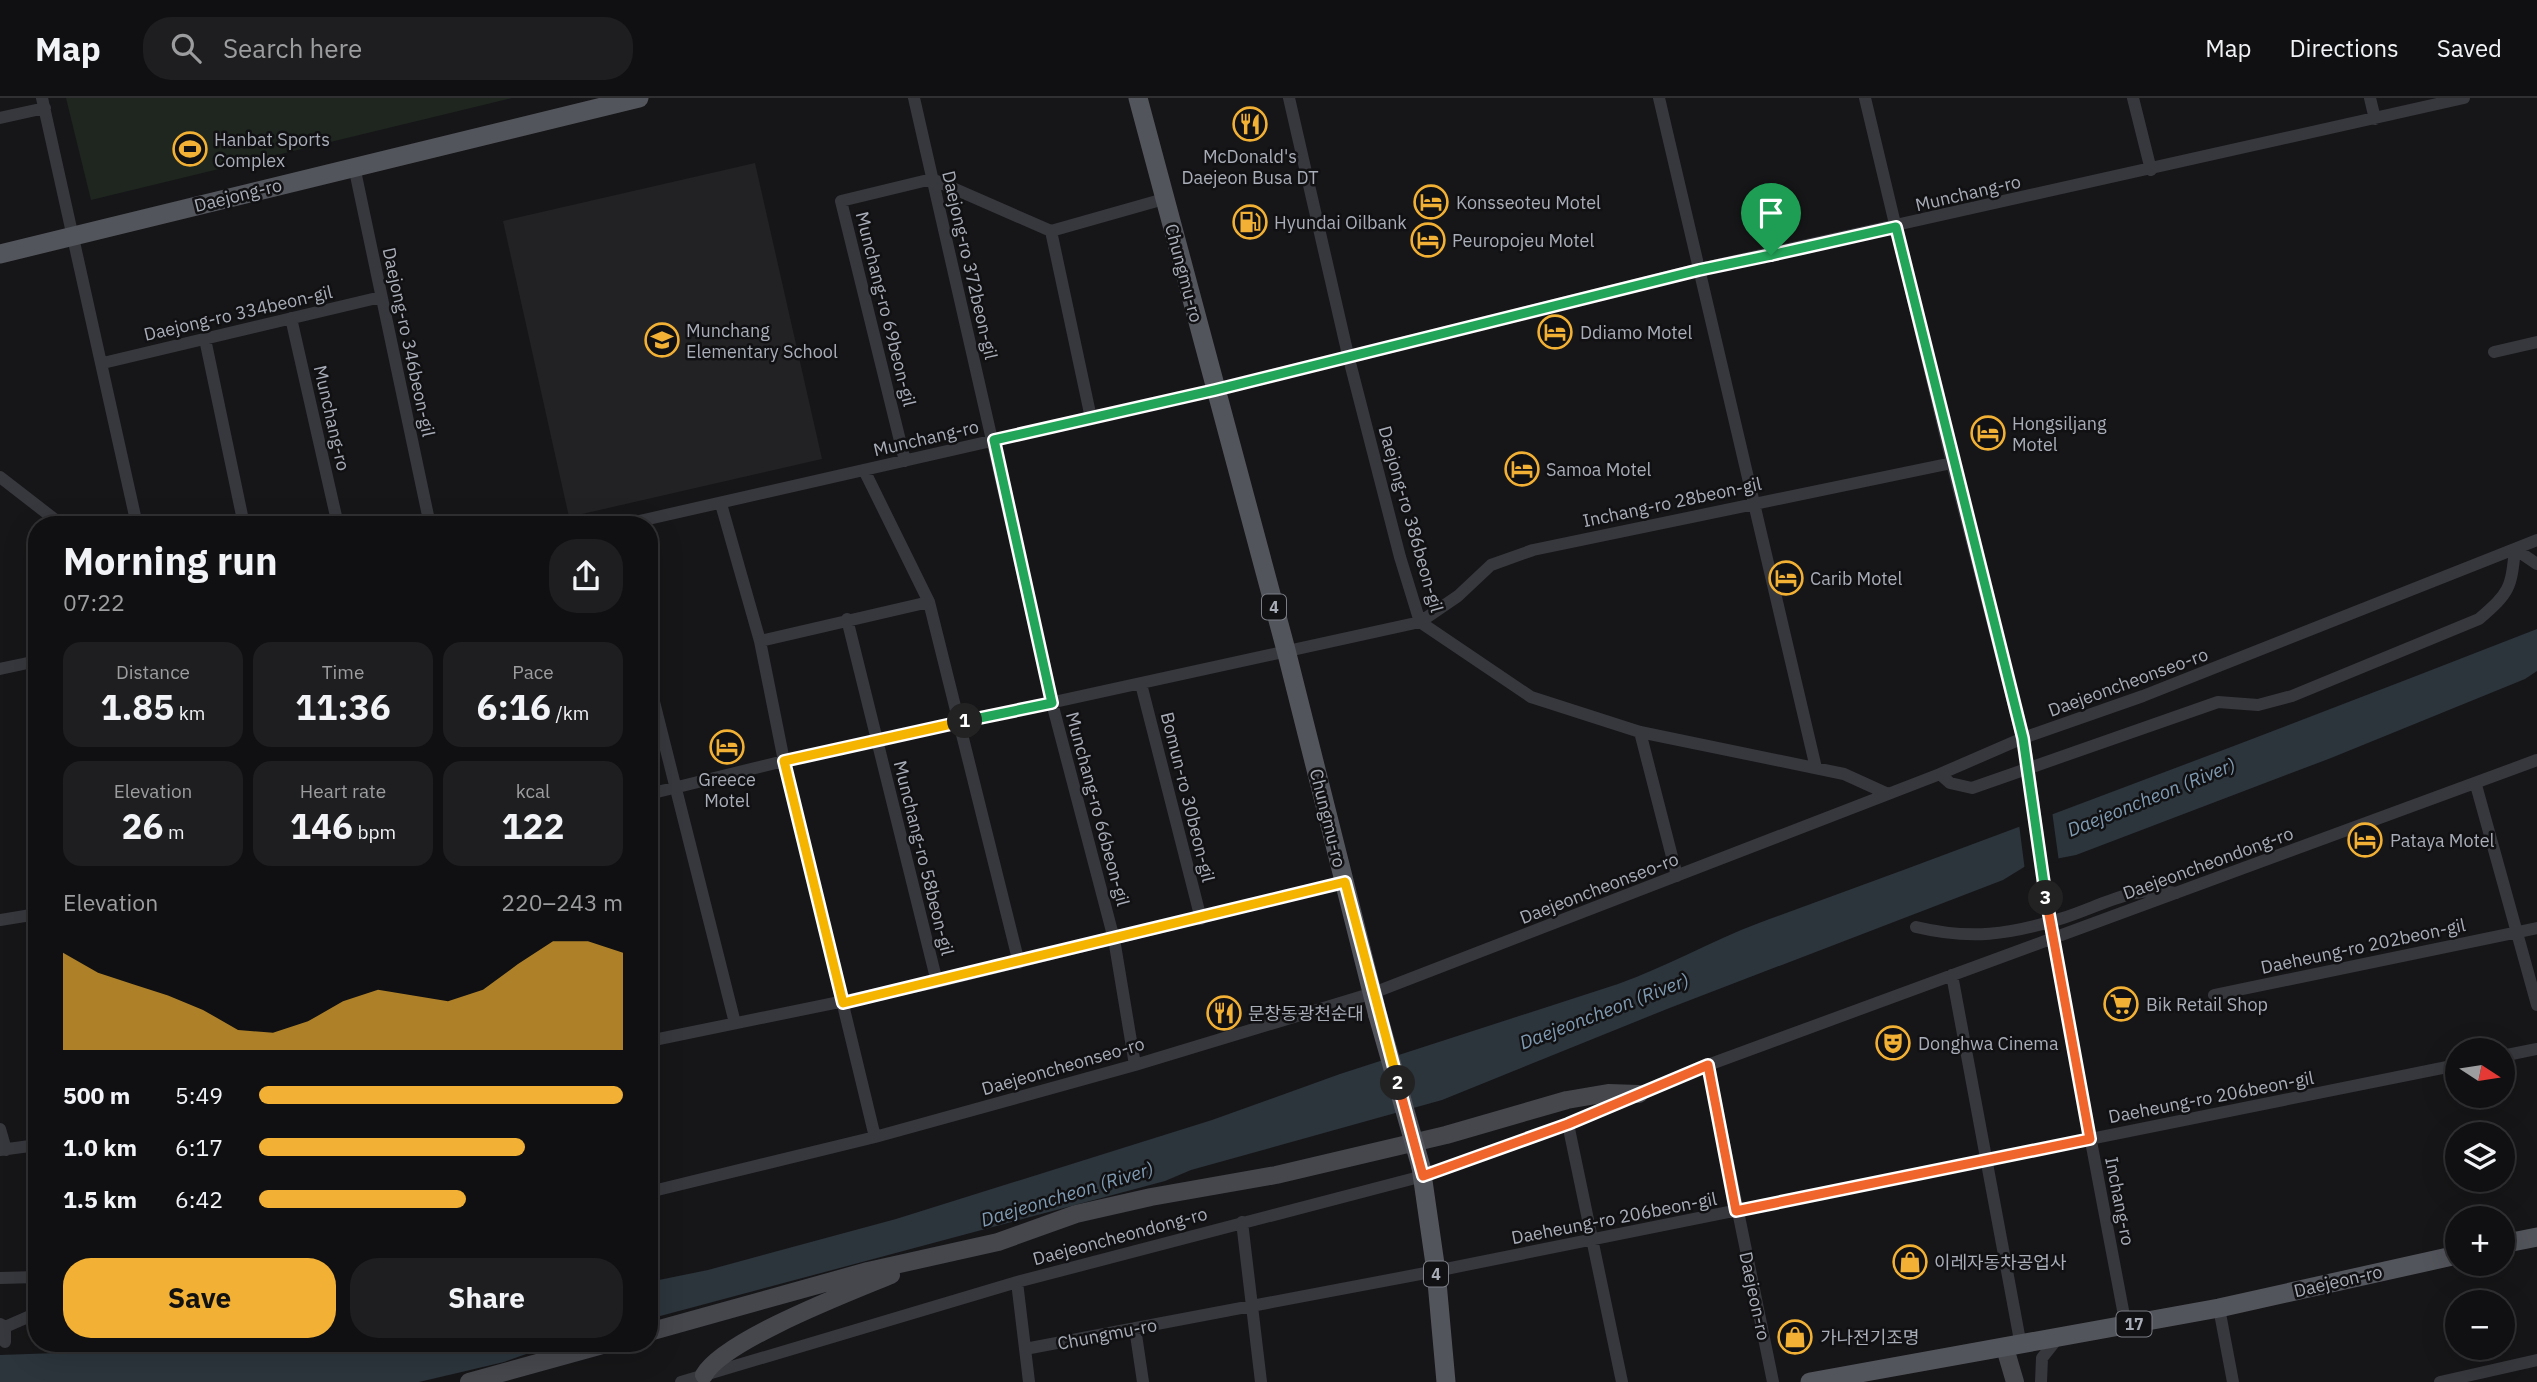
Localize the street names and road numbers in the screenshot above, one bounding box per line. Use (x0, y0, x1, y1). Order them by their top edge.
street label: Daejong-ro 372beon-gil (937, 168, 1003, 362)
street label: Munchang-ro (1913, 170, 2023, 216)
street label: Daejong-ro (192, 173, 284, 217)
street label: Munchang-ro 69beon-gil (851, 209, 921, 409)
street label: Chungmu-ro (1160, 221, 1208, 325)
street label: Daejong-ro 346beon-gil (378, 245, 440, 439)
street label: Daejong-ro 334beon-gil (141, 280, 335, 346)
street label: Munchang-ro (309, 363, 355, 473)
street label: Munchang-ro (871, 415, 981, 461)
street label: Daejong-ro 386beon-gil (1373, 423, 1449, 615)
street label: Inchang-ro 28beon-gil (1580, 472, 1764, 532)
road number: 4 (1262, 594, 1286, 620)
street label: Daejeoncheonseo-ro (2045, 642, 2211, 722)
street label: Munchang-ro 66beon-gil (1061, 709, 1135, 909)
street label: Bomun-ro 30beon-gil (1156, 710, 1220, 884)
street label: Munchang-ro 58beon-gil (889, 758, 959, 958)
street label: Chungmu-ro (1305, 766, 1351, 870)
street label: Daejeoncheondong-ro (2120, 821, 2296, 905)
street label: Daejeoncheonseo-ro (1516, 847, 1682, 929)
street label: Daeheung-ro 202beon-gil (2259, 913, 2468, 979)
street label: Daejeoncheonseo-ro (979, 1032, 1147, 1100)
street label: Daeheung-ro 206beon-gil (2106, 1066, 2316, 1128)
street label: Inchang-ro (2100, 1155, 2140, 1247)
street label: Daeheung-ro 206beon-gil (1509, 1187, 1719, 1249)
street label: Daejeoncheondong-ro (1030, 1202, 1210, 1270)
street label: Daejeon-ro (1734, 1250, 1776, 1342)
street label: Daejeon-ro (2292, 1260, 2384, 1302)
road number: 4 (1424, 1262, 1448, 1286)
road number: 17 (2116, 1312, 2152, 1336)
street label: Chungmu-ro (1055, 1313, 1159, 1355)

